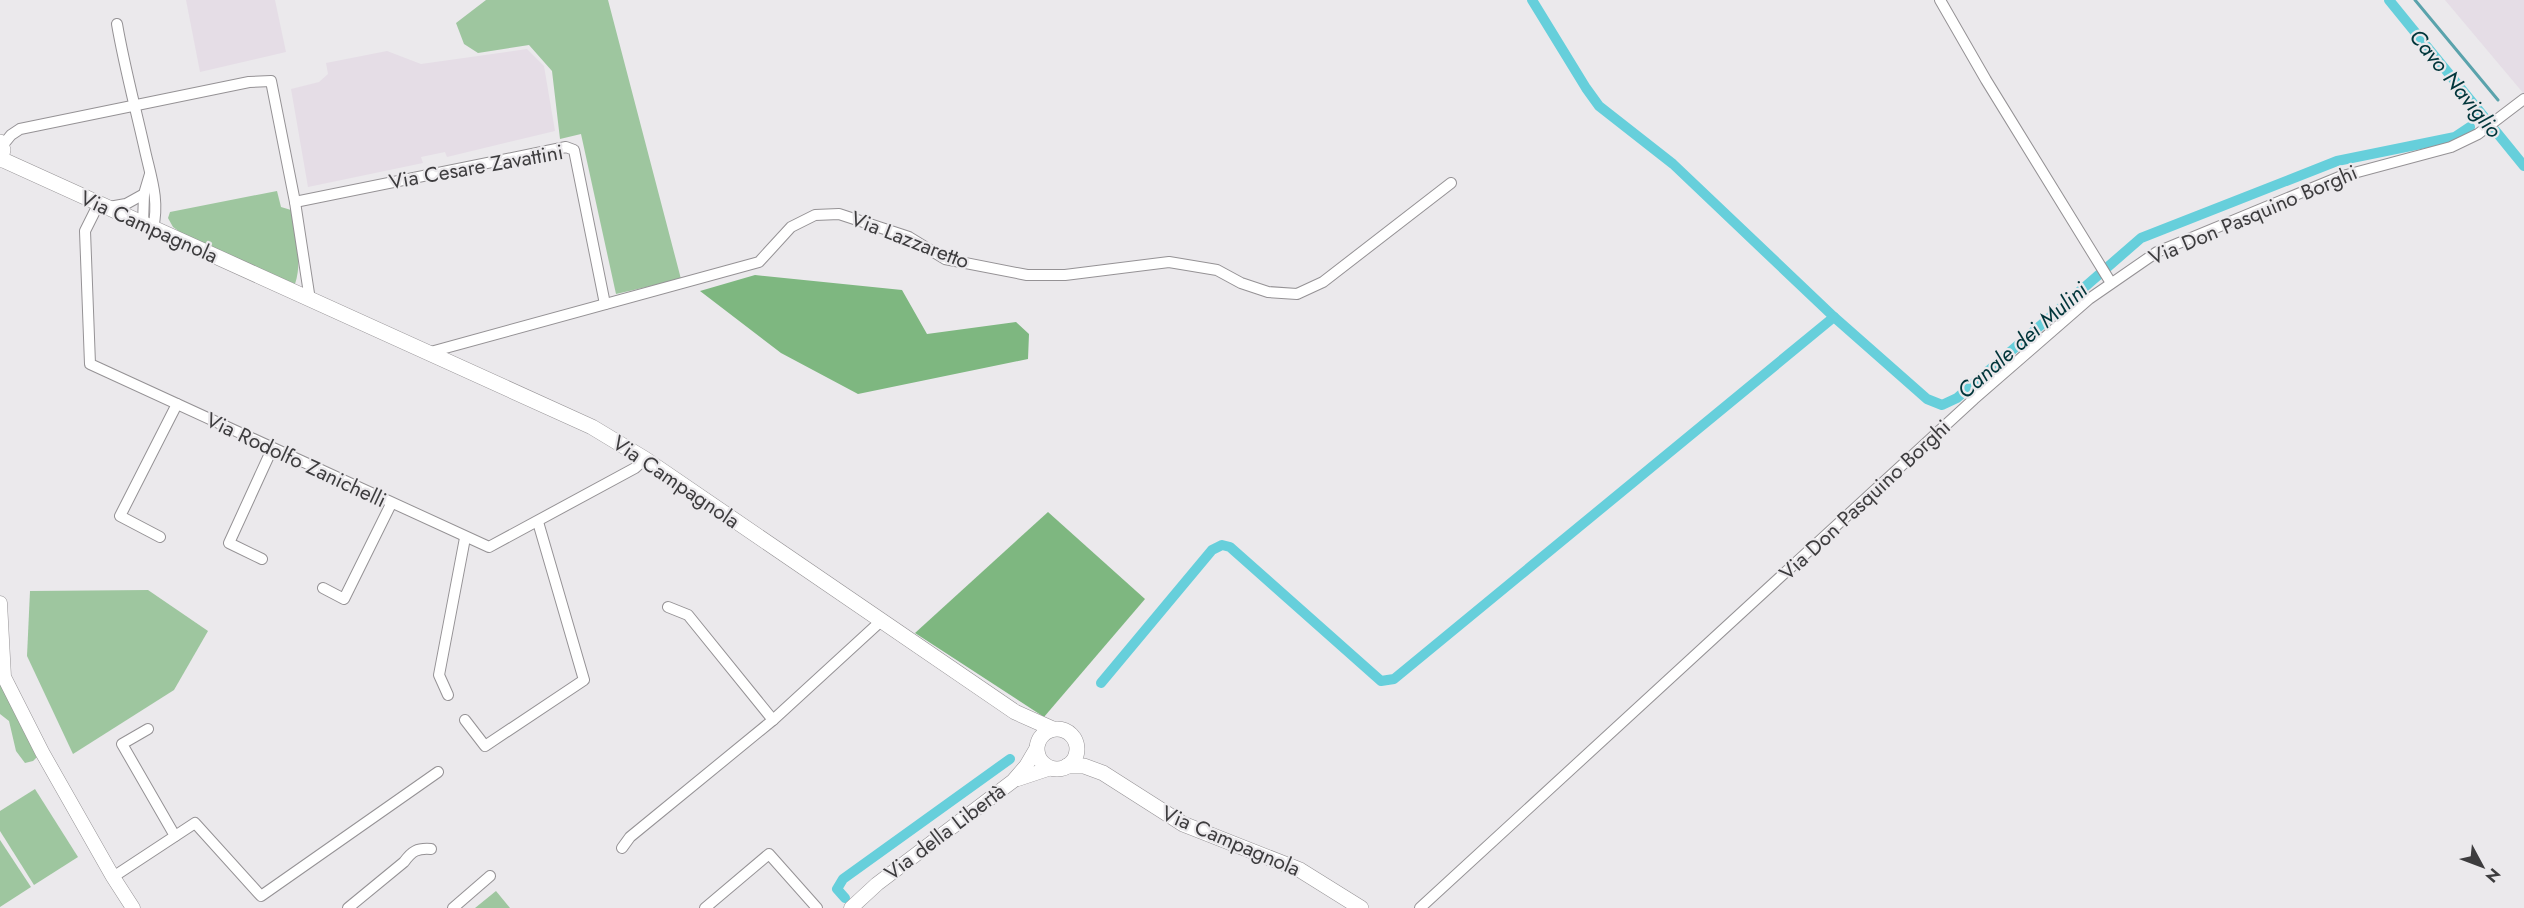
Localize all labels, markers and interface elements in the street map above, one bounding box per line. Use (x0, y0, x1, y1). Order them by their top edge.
water label: Cavo Naviglio (2402, 22, 2510, 145)
street label: Via Cesare Zavattini (387, 137, 565, 197)
street label: Via Don Pasquino Borghi (2144, 157, 2362, 273)
street label: Via Campagnola (75, 183, 223, 271)
street label: Via Lazzaretto (846, 204, 974, 276)
water label: Canale dei Mulini (1950, 274, 2095, 406)
street label: Via Rodolfo Zanichelli (201, 405, 391, 515)
street label: Via Don Pasquino Borghi (1773, 413, 1957, 587)
street label: Via Campagnola (606, 428, 746, 536)
street label: Via della Libertà (878, 776, 1012, 888)
street label: Via Campagnola (1157, 798, 1305, 884)
north arrow (2452, 836, 2512, 896)
text: N (2480, 863, 2506, 888)

